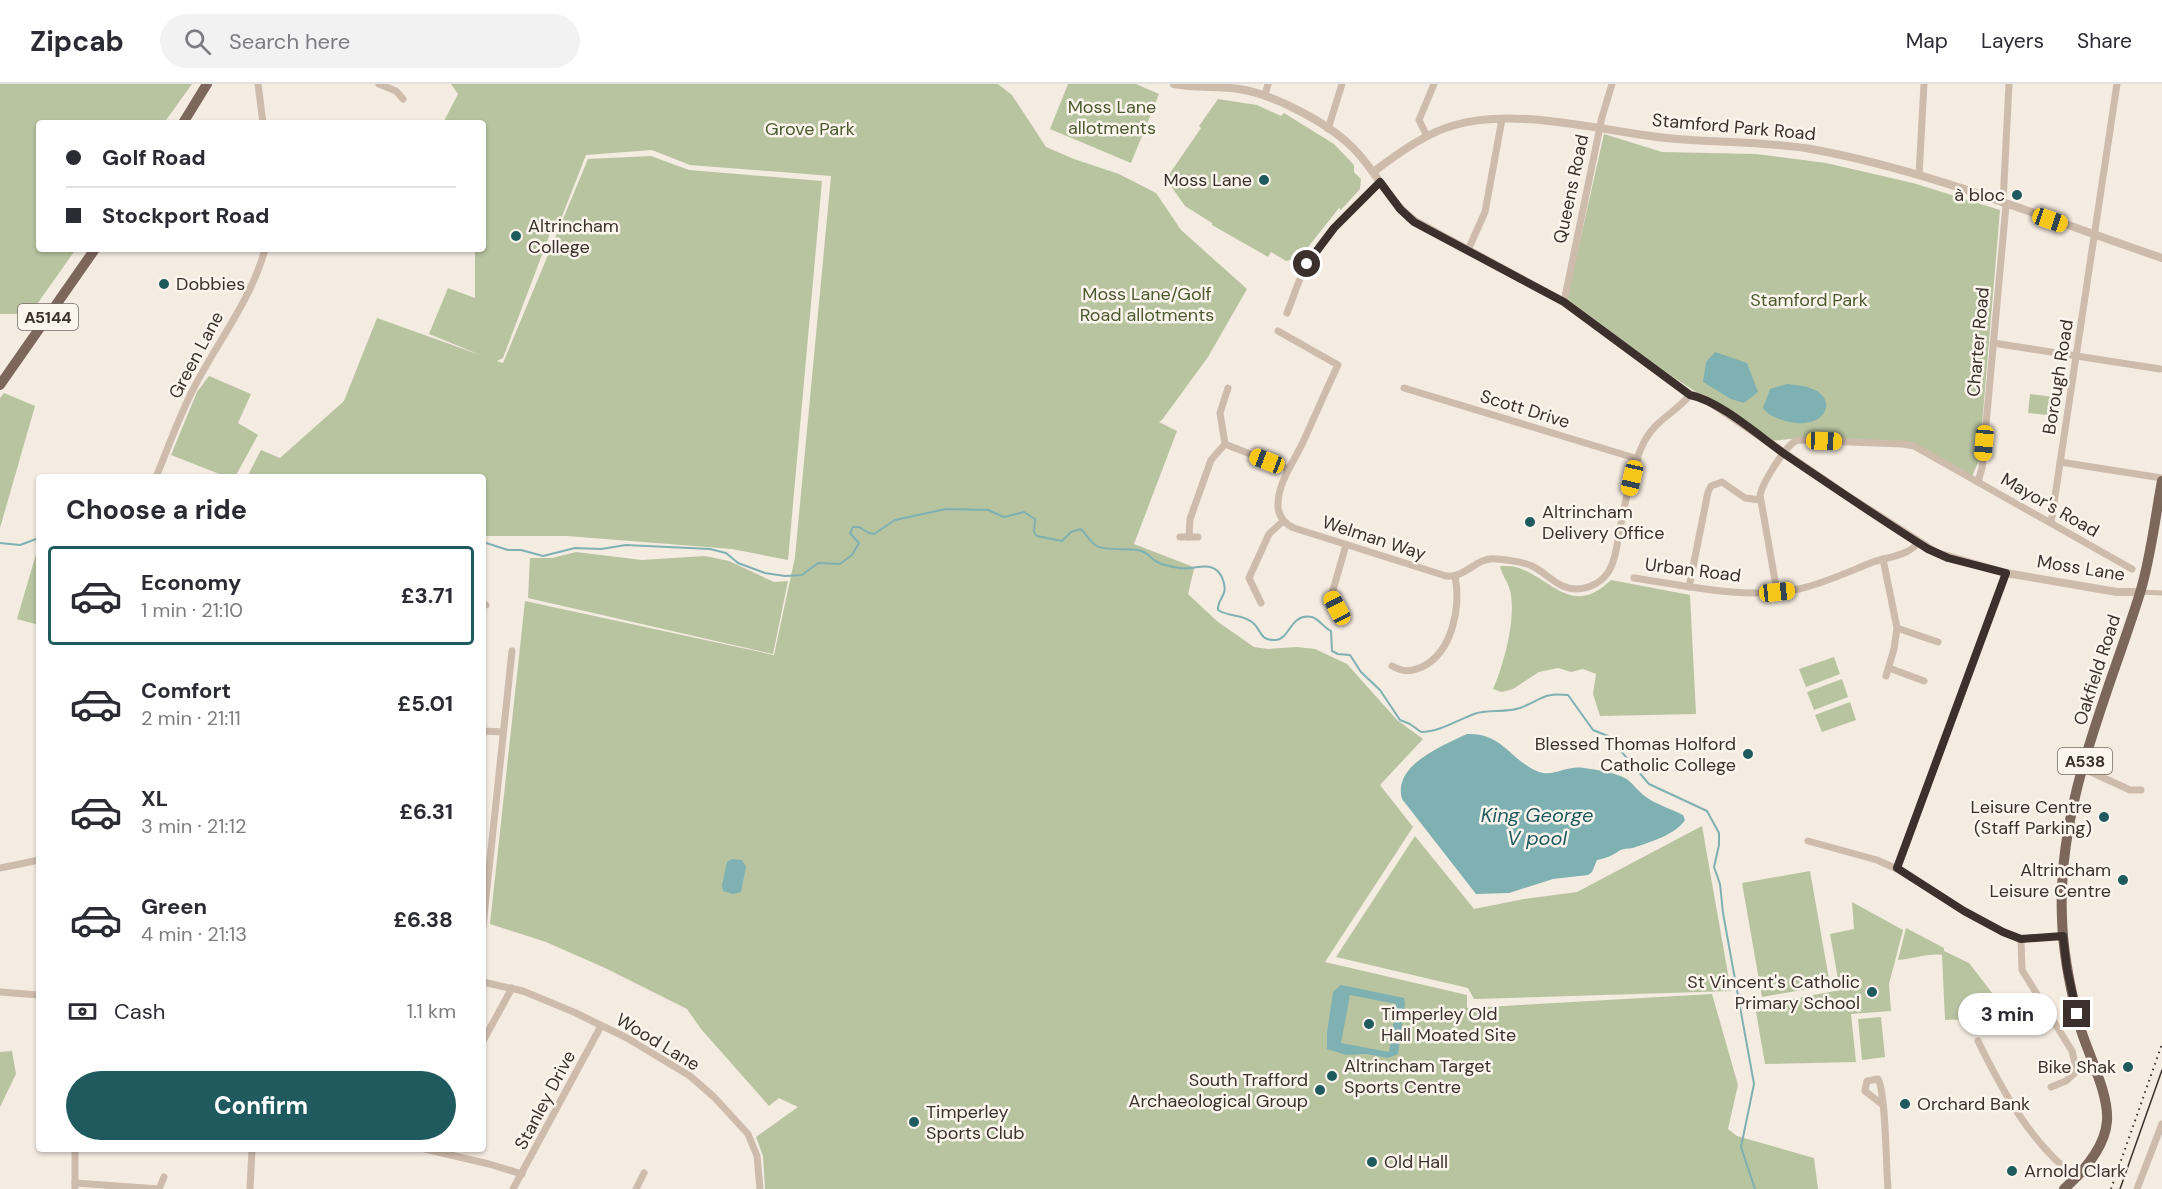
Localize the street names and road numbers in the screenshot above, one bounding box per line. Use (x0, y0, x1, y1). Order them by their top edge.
street label: Stamford Park Road (1651, 108, 1817, 146)
street label: Queens Road (1548, 132, 1594, 246)
street label: Charter Road (1961, 286, 1995, 398)
road number: A5144 (18, 304, 78, 330)
street label: Green Lane (163, 307, 229, 403)
street label: Borough Road (2037, 318, 2079, 436)
street label: Scott Drive (1477, 384, 1573, 434)
street label: Mayor's Road (1996, 467, 2104, 543)
street label: Welman Way (1319, 510, 1429, 566)
street label: Moss Lane (2035, 549, 2127, 587)
street label: Urban Road (1644, 552, 1742, 588)
street label: Oakfield Road (2068, 612, 2126, 728)
road number: A538 (2058, 748, 2112, 774)
street label: Wood Lane (612, 1008, 704, 1076)
street label: Stanley Drive (509, 1046, 581, 1154)

